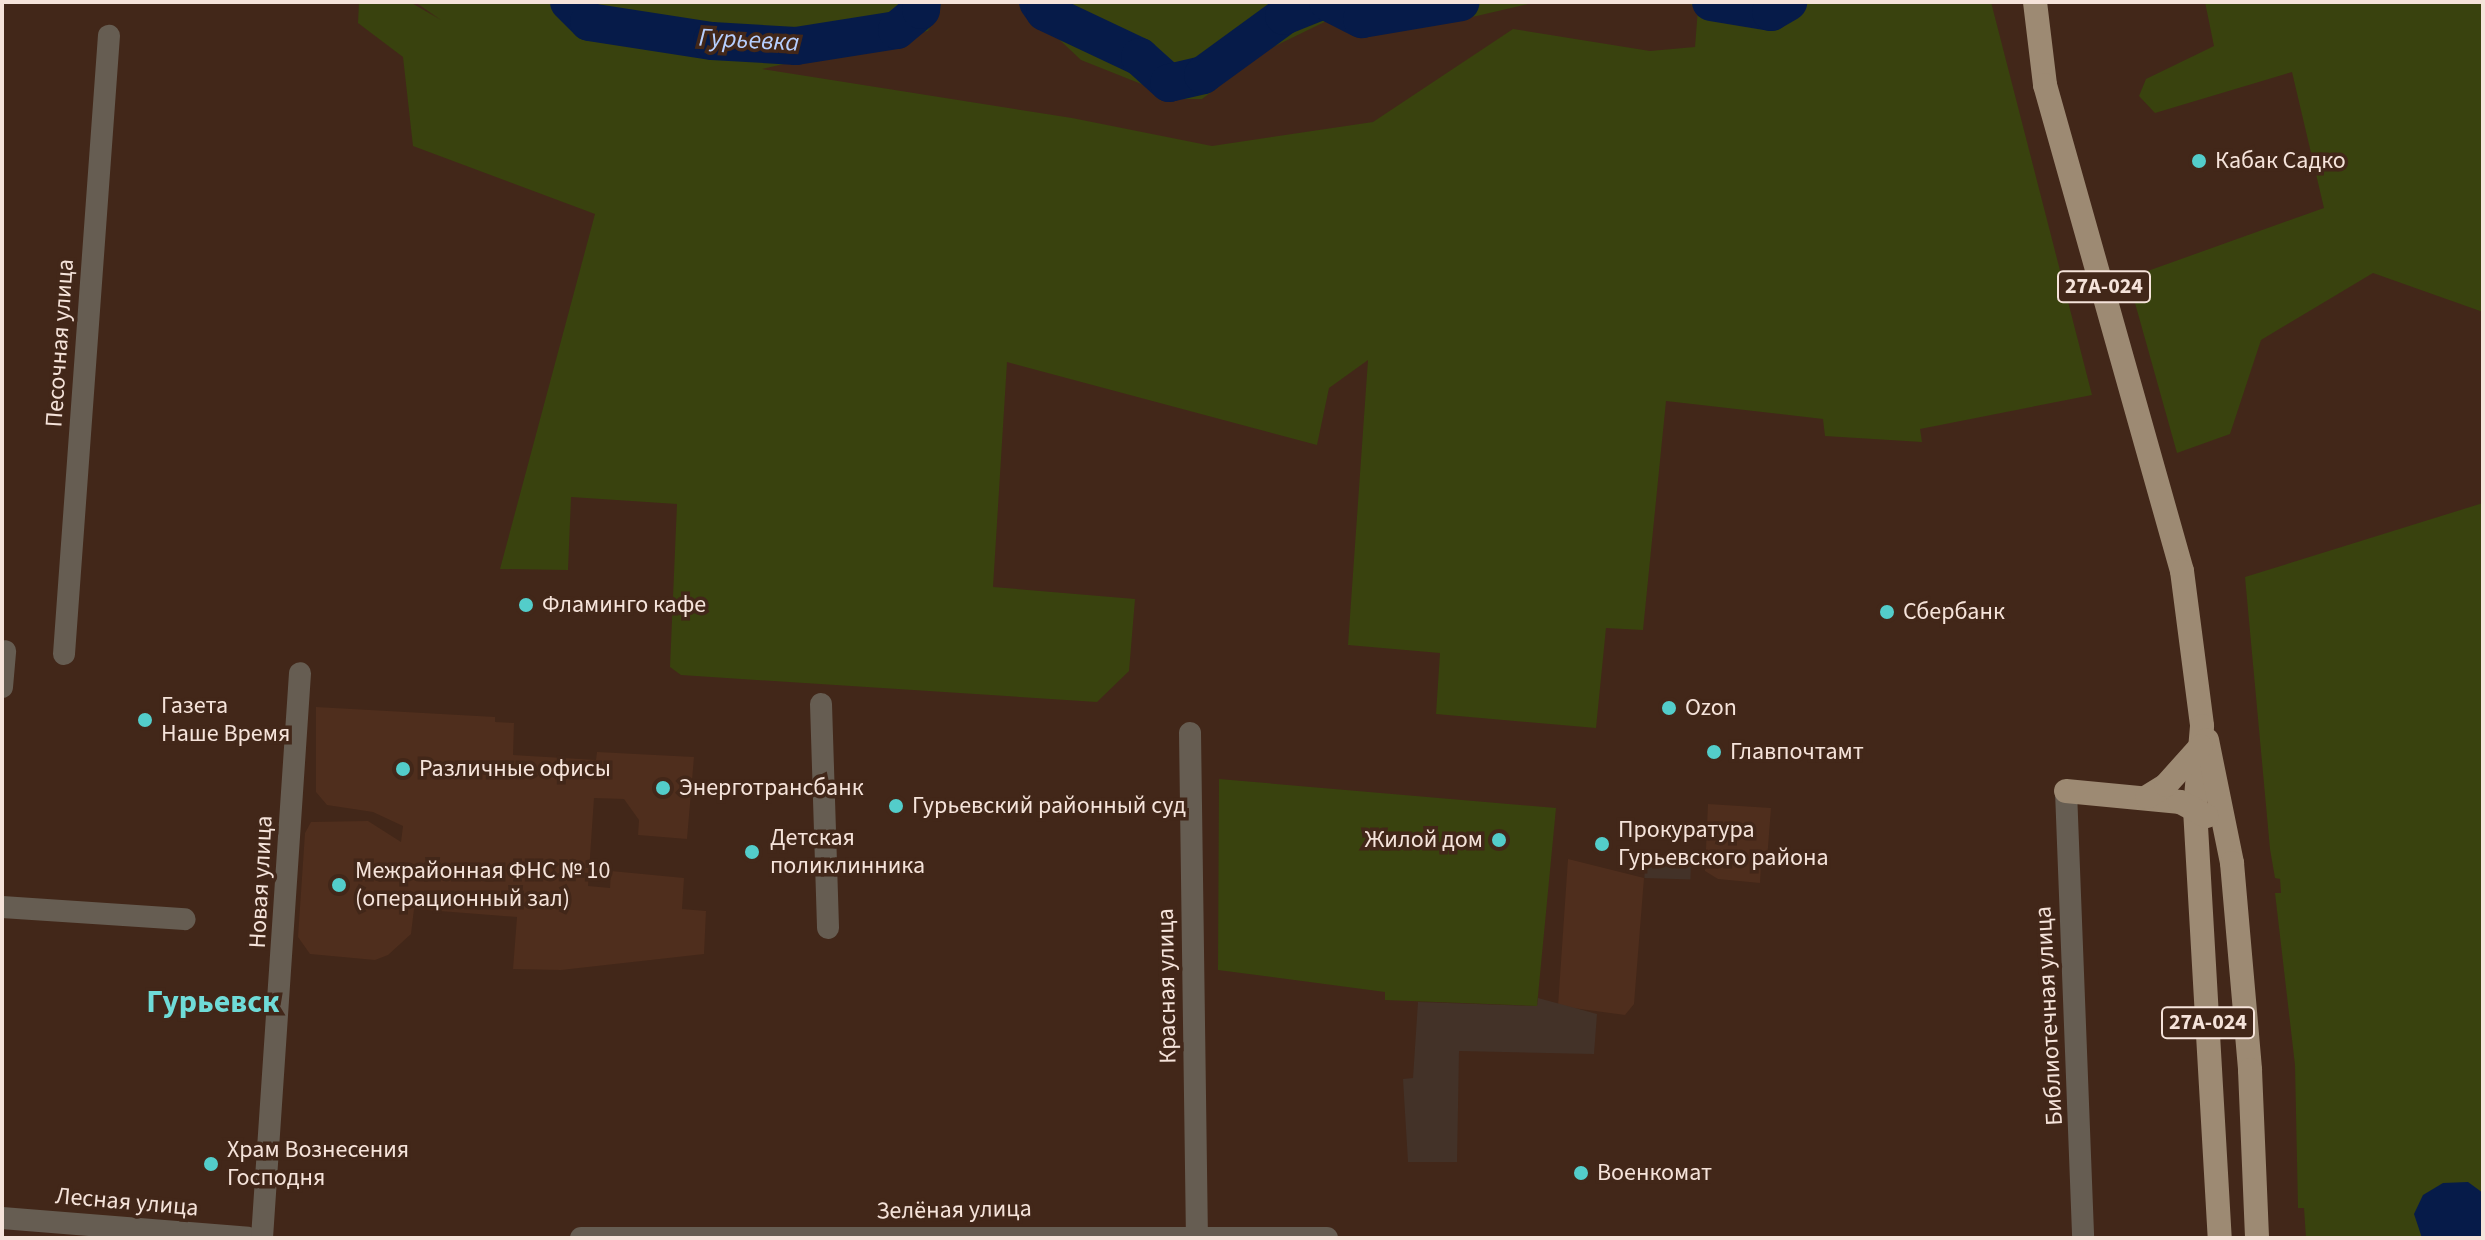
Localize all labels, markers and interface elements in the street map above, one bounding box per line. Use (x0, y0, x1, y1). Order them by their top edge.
water label: Гурьевка (698, 22, 800, 58)
place label: Кабак Садко (2215, 147, 2346, 175)
marker: Кабак Садко (2190, 152, 2208, 170)
street label: Песочная улица (40, 258, 80, 428)
road number: 27А-024 (2056, 269, 2152, 305)
place label: Фламинго кафе (542, 591, 706, 619)
marker: Фламинго кафе (517, 596, 535, 614)
place label: Сбербанк (1903, 598, 2005, 626)
marker: Сбербанк (1878, 603, 1896, 621)
place label: Газета Наше Время (161, 692, 290, 748)
place label: Ozon (1685, 694, 1737, 722)
marker: Ozon (1660, 699, 1678, 717)
marker: Газета Наше Время (136, 711, 154, 729)
place label: Главпочтамт (1730, 738, 1864, 766)
marker: Главпочтамт (1705, 743, 1723, 761)
place label: Различные офисы (419, 755, 611, 783)
marker: Различные офисы (394, 760, 412, 778)
place label: Энерготрансбанк (679, 774, 864, 802)
marker: Энерготрансбанк (654, 779, 672, 797)
place label: Гурьевский районный суд (912, 792, 1186, 820)
marker: Гурьевский районный суд (887, 797, 905, 815)
street label: Новая улица (243, 815, 279, 949)
place label: Прокуратура Гурьевского района (1618, 816, 1829, 872)
place label: Детская поликлинника (770, 824, 925, 880)
place label: Жилой дом (1364, 826, 1483, 854)
marker: Жилой дом (1490, 831, 1508, 849)
marker: Прокуратура Гурьевского района (1593, 835, 1611, 853)
marker: Детская поликлинника (741, 841, 763, 863)
place label: Межрайонная ФНС № 10 (операционный зал) (355, 857, 610, 913)
marker: Межрайонная ФНС № 10 (операционный зал) (330, 876, 348, 894)
street label: Библиотечная улица (2029, 906, 2069, 1126)
street label: Красная улица (1151, 908, 1183, 1064)
district label: Гурьевск (146, 983, 280, 1021)
road number: 27А-024 (2160, 1005, 2256, 1041)
place label: Храм Вознесения Господня (227, 1136, 409, 1192)
marker: Храм Вознесения Господня (202, 1155, 220, 1173)
place label: Военкомат (1597, 1159, 1712, 1187)
marker: Военкомат (1572, 1164, 1590, 1182)
street label: Лесная улица (54, 1181, 200, 1223)
street label: Зелёная улица (876, 1194, 1032, 1226)

